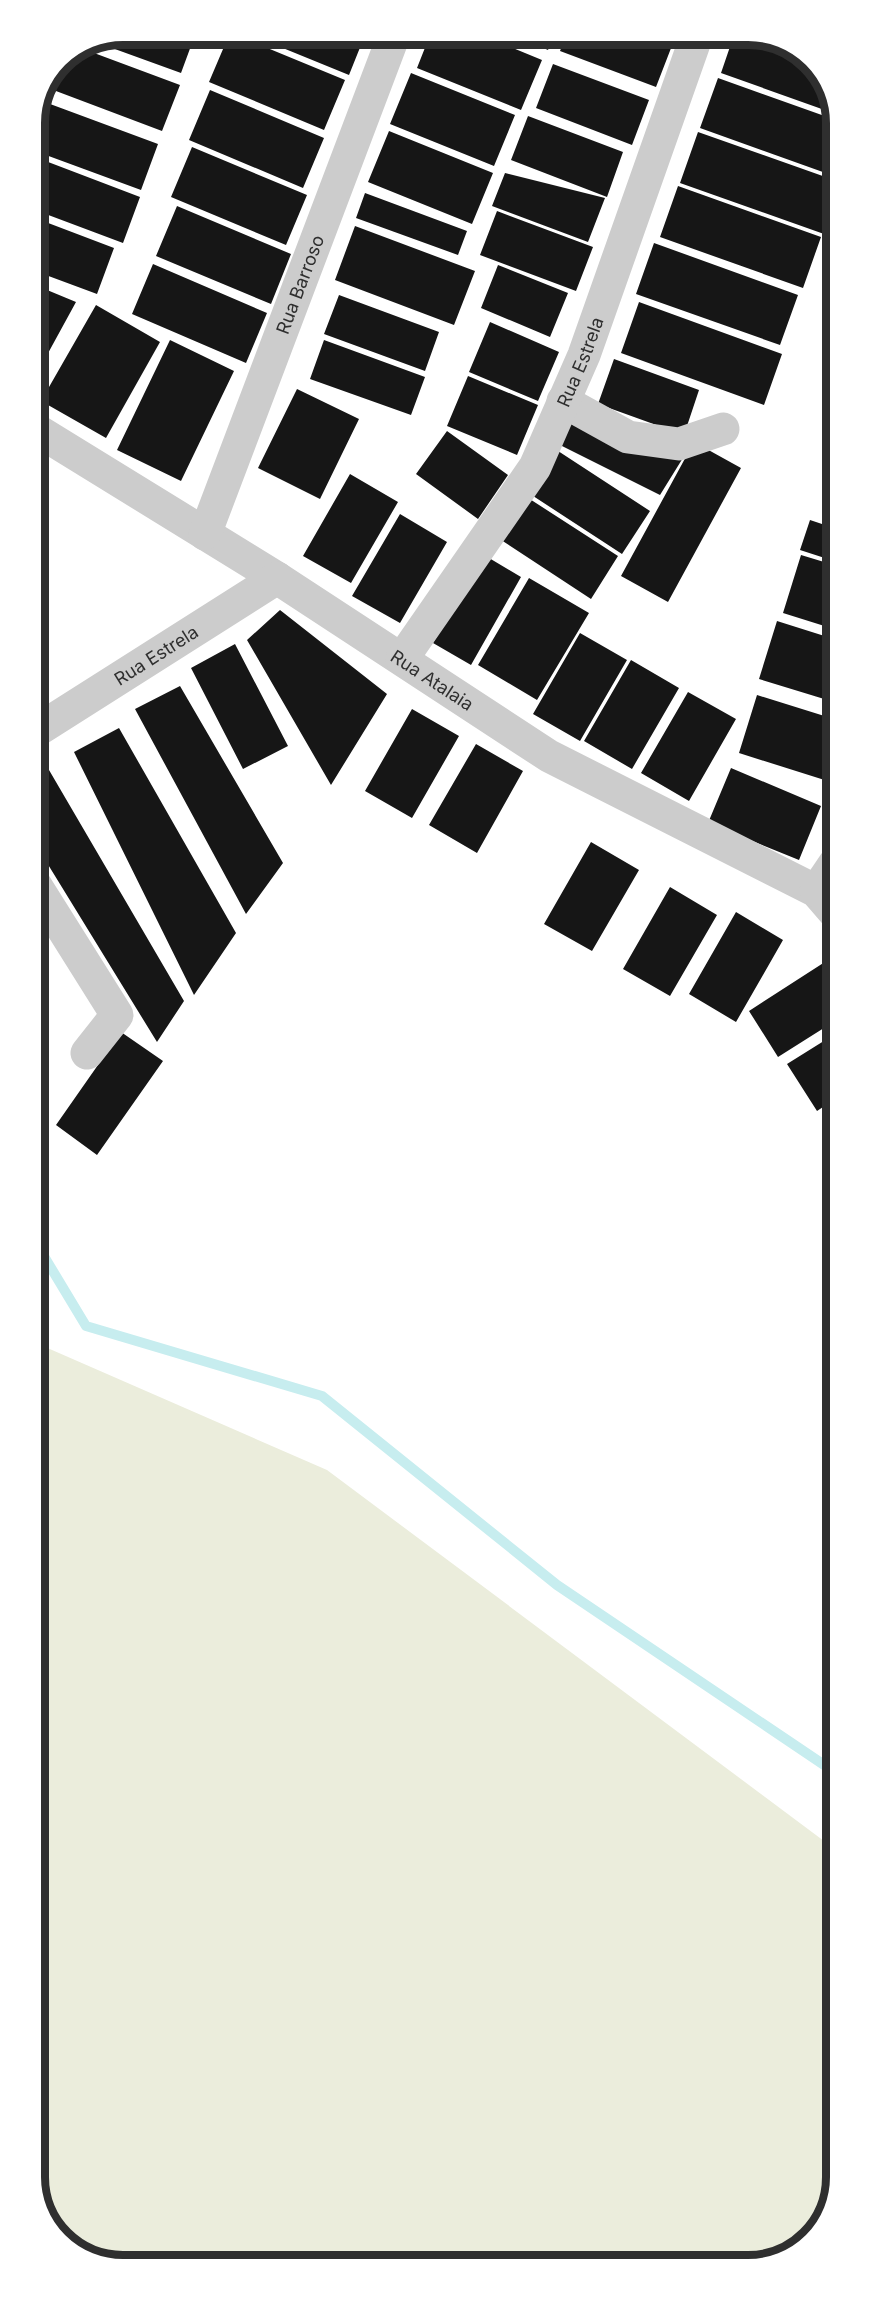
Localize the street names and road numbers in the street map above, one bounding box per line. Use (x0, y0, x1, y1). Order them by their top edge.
street label: Rua Barroso (271, 232, 328, 337)
street label: Rua Estrela (552, 314, 607, 410)
street label: Rua Estrela (110, 621, 202, 689)
street label: Rua Atalaia (387, 645, 478, 714)

